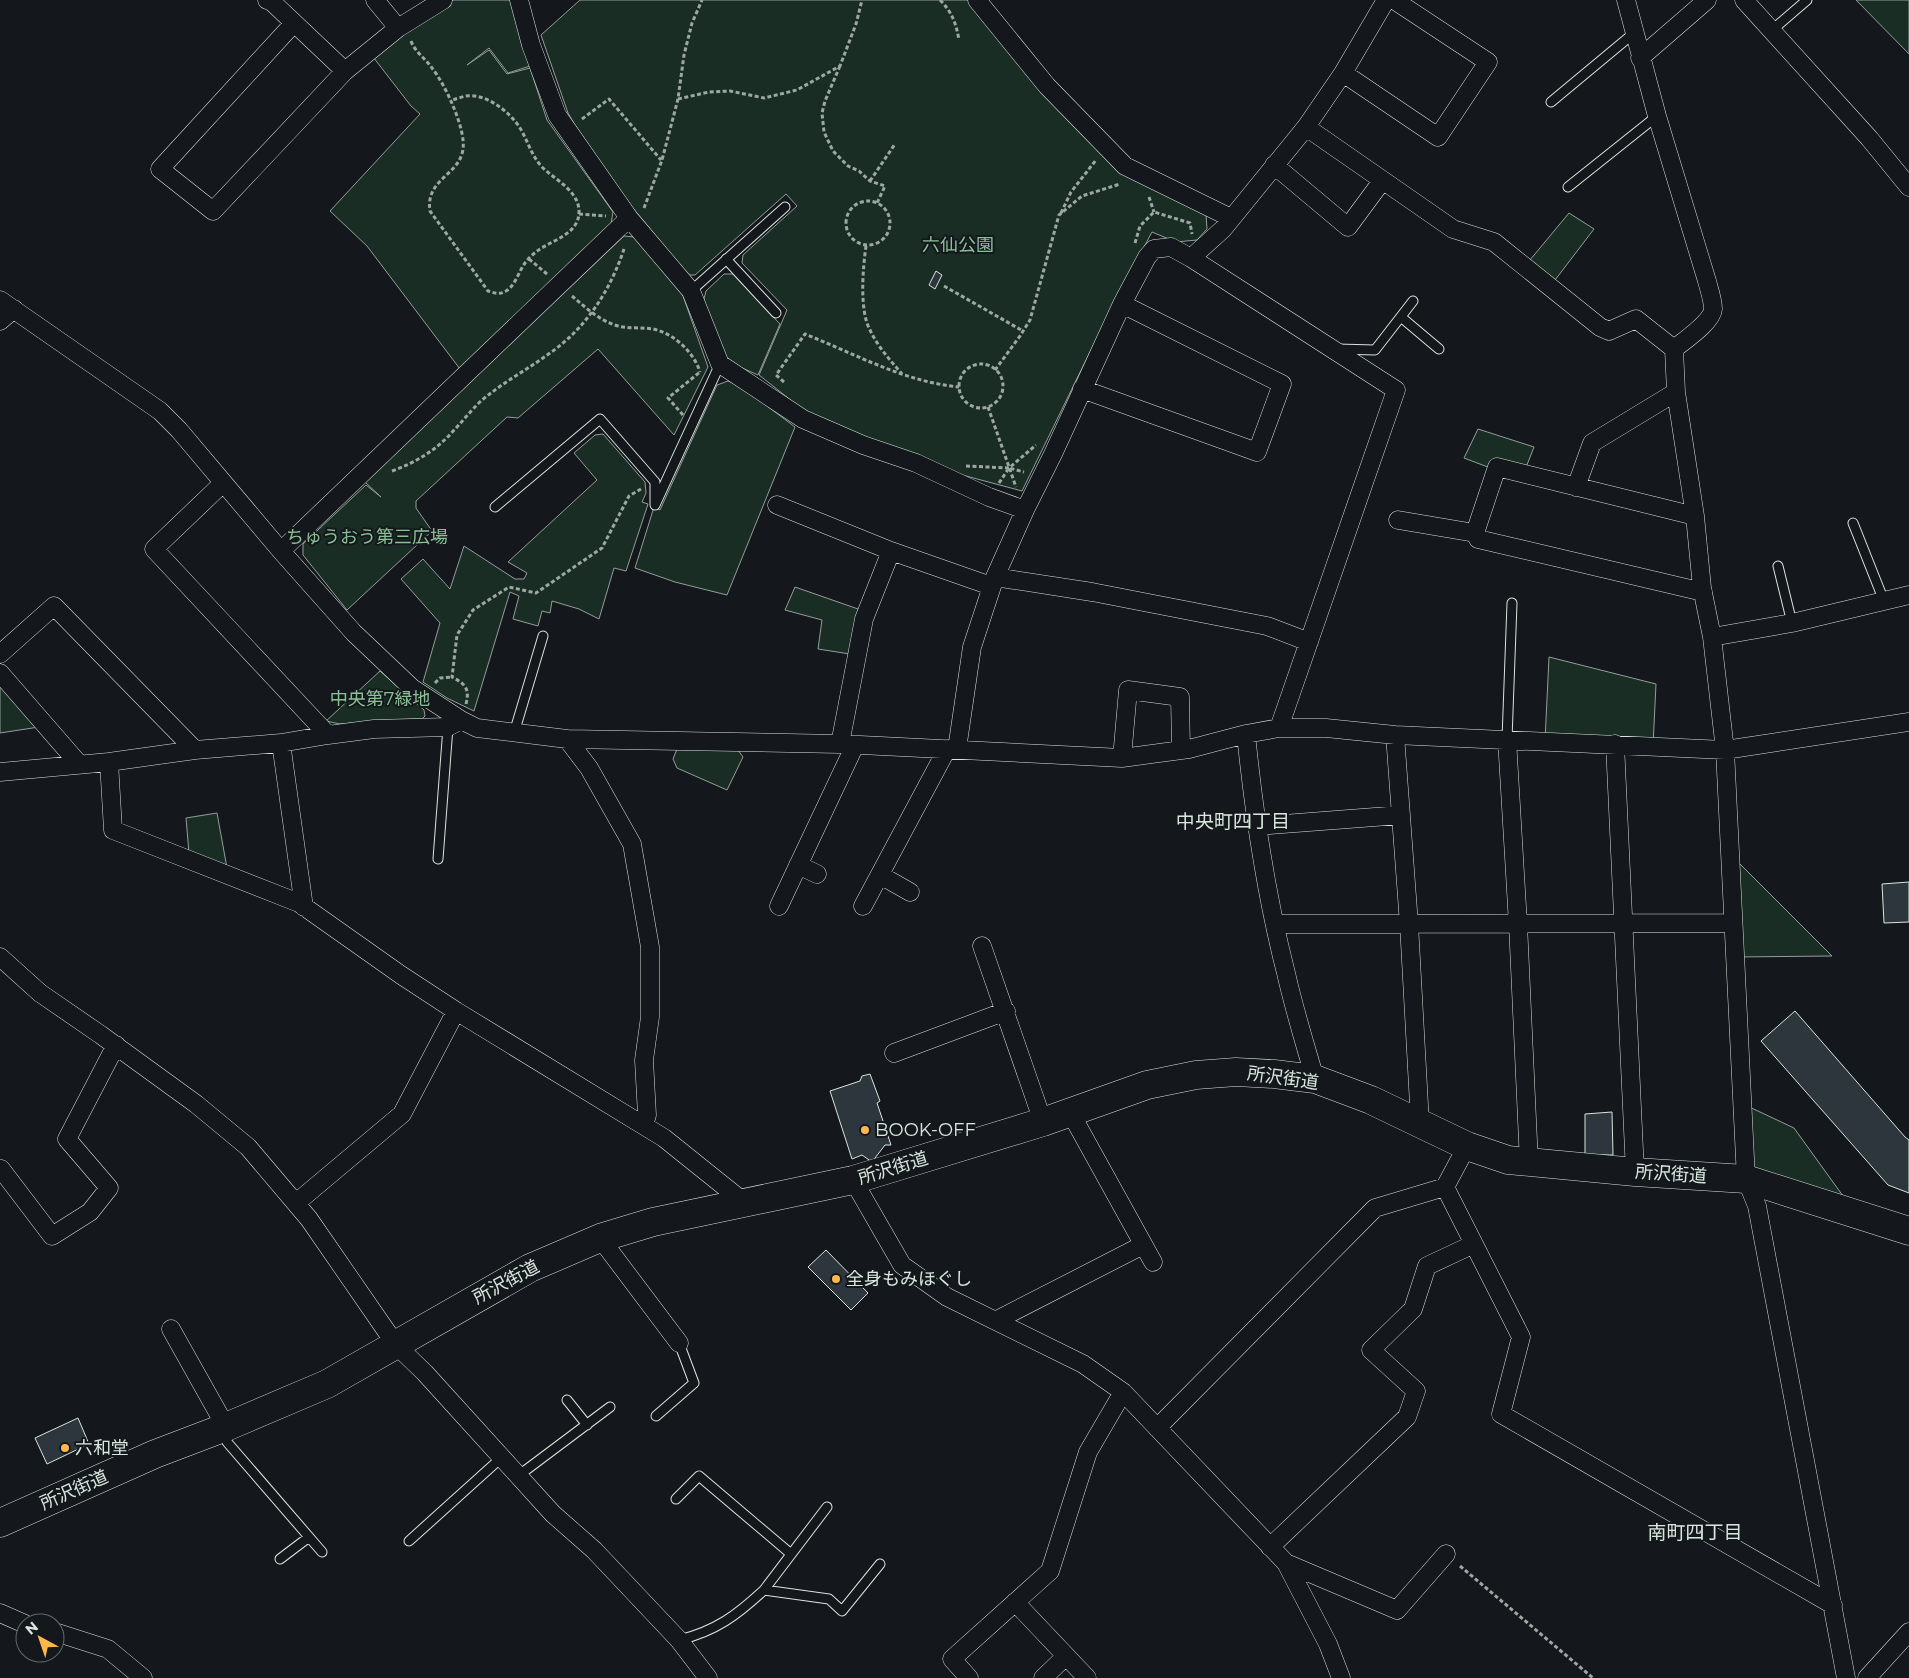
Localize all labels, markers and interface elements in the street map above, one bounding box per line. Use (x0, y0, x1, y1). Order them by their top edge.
park label: 六仙公園 (922, 234, 994, 256)
park label: ちゅうおう第三広場 (286, 526, 448, 548)
park label: 中央第7緑地 (330, 688, 430, 710)
district label: 中央町四丁目 (1176, 810, 1290, 833)
street label: 所沢街道 (1246, 1062, 1320, 1094)
place label: BOOK-OFF (875, 1119, 976, 1141)
marker: BOOK-OFF (859, 1124, 871, 1136)
street label: 所沢街道 (855, 1147, 931, 1189)
street label: 所沢街道 (1634, 1161, 1708, 1187)
street label: 所沢街道 (469, 1255, 543, 1309)
place label: 全身もみほぐし (846, 1268, 972, 1290)
marker: 全身もみほぐし (830, 1273, 842, 1285)
place label: 六和堂 (75, 1437, 129, 1459)
marker: 六和堂 (59, 1442, 71, 1454)
street label: 所沢街道 (37, 1465, 111, 1515)
district label: 南町四丁目 (1647, 1521, 1743, 1544)
north arrow (15, 1613, 65, 1663)
text: N (22, 1618, 42, 1639)

